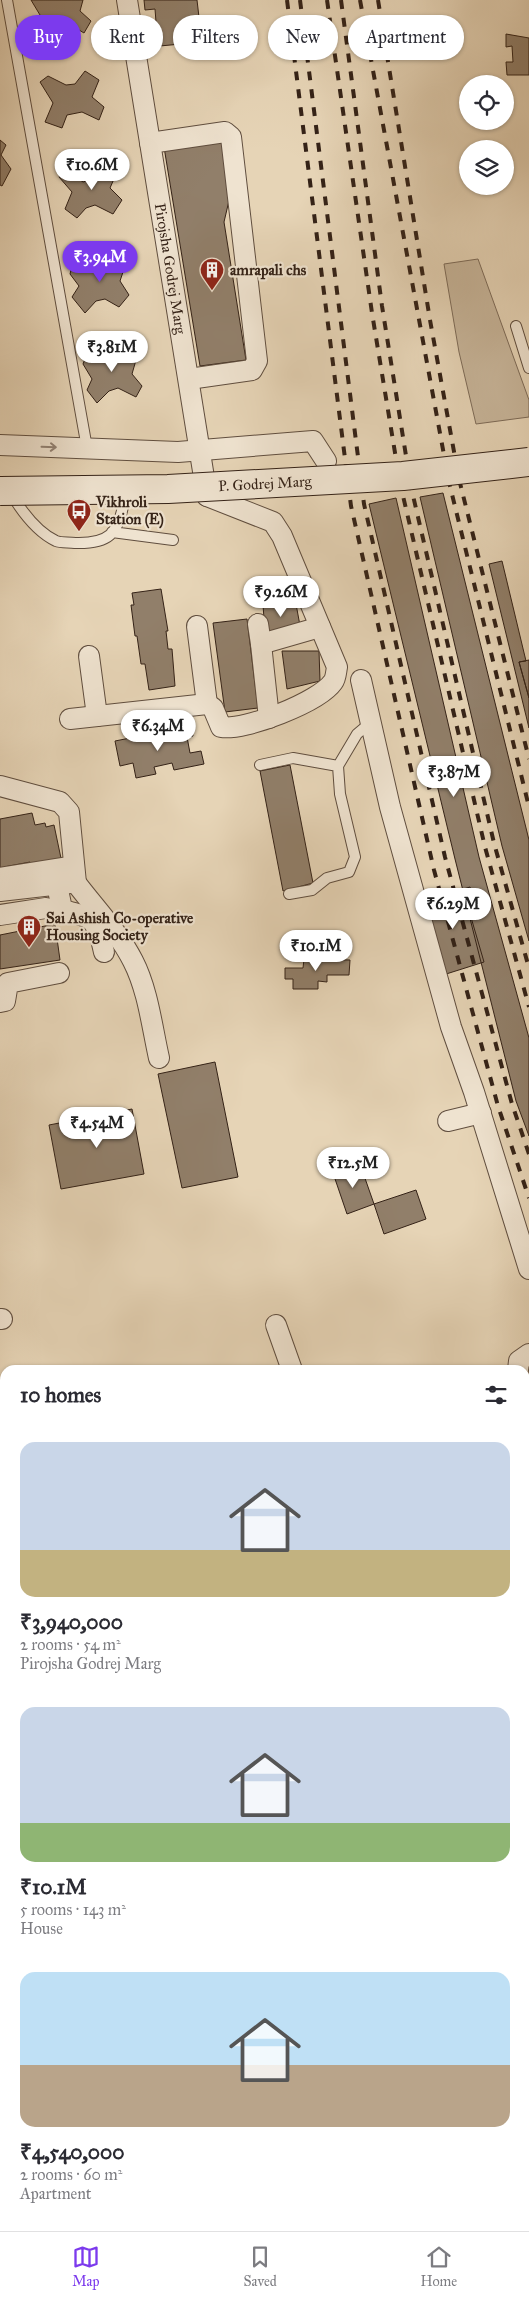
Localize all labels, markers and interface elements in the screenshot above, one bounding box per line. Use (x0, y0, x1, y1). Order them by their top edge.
chip: Buy (15, 15, 81, 60)
chip: Rent (91, 15, 163, 60)
chip: Filters (173, 15, 258, 60)
chip: New (268, 15, 338, 60)
chip: Apartment (348, 15, 464, 60)
map controls (459, 75, 514, 195)
button: locate (459, 75, 514, 130)
button: layers (459, 140, 514, 195)
pin: ₹10.6M (51, 148, 133, 191)
text: ₹10.6M (66, 155, 118, 174)
street label: Pirojsha Godrej Marg (151, 202, 190, 336)
pin: ₹3.94M (59, 240, 141, 283)
text: ₹3.94M (74, 247, 126, 266)
building icon: amrapali chs (199, 257, 225, 291)
place label: amrapali chs (230, 261, 307, 280)
pin: ₹3.81M (71, 330, 153, 373)
text: ₹3.81M (87, 337, 137, 356)
one-way arrow (40, 442, 56, 452)
street label: P. Godrej Marg (218, 472, 313, 495)
place label: Vikhroli Station (E) (95, 493, 164, 529)
bus stop icon: Vikhroli Station (E) (66, 498, 92, 532)
pin: ₹9.26M (240, 576, 322, 618)
text: ₹9.26M (254, 582, 308, 601)
pin: ₹6.34M (117, 710, 199, 752)
text: ₹6.34M (132, 716, 184, 735)
pin: ₹3.87M (413, 756, 495, 798)
text: ₹3.87M (428, 762, 480, 781)
pin: ₹6.29M (412, 888, 494, 930)
text: ₹6.29M (426, 894, 480, 913)
place label: Sai Ashish Co-operative Housing Society (46, 909, 194, 945)
building icon: Sai Ashish Co-operative Housing Society (16, 914, 42, 948)
pin: ₹10.1M (275, 930, 357, 972)
text: ₹10.1M (291, 936, 341, 955)
pin: ₹4.54M (56, 1106, 138, 1149)
text: ₹4.54M (70, 1113, 124, 1132)
pin: ₹12.5M (312, 1146, 394, 1189)
text: ₹12.5M (328, 1153, 378, 1172)
icon: filters (482, 1381, 510, 1409)
text: 10 homes (20, 1382, 101, 1408)
icon: home (220, 1475, 310, 1565)
text: ₹3,940,000 (20, 1609, 123, 1635)
text: 2 rooms · 54 m² (20, 1635, 121, 1654)
text: Pirojsha Godrej Marg (20, 1654, 161, 1673)
icon: home (220, 1740, 310, 1830)
text: ₹10.1M (20, 1874, 87, 1900)
text: 5 rooms · 143 m² (20, 1900, 126, 1919)
text: House (20, 1919, 63, 1938)
icon: home (220, 2005, 310, 2095)
text: ₹4,540,000 (20, 2139, 124, 2165)
text: 2 rooms · 60 m² (20, 2165, 122, 2184)
text: Apartment (20, 2184, 92, 2203)
tab: Map (72, 2243, 100, 2290)
tab: Saved (244, 2243, 277, 2290)
tab: Home (421, 2243, 457, 2290)

